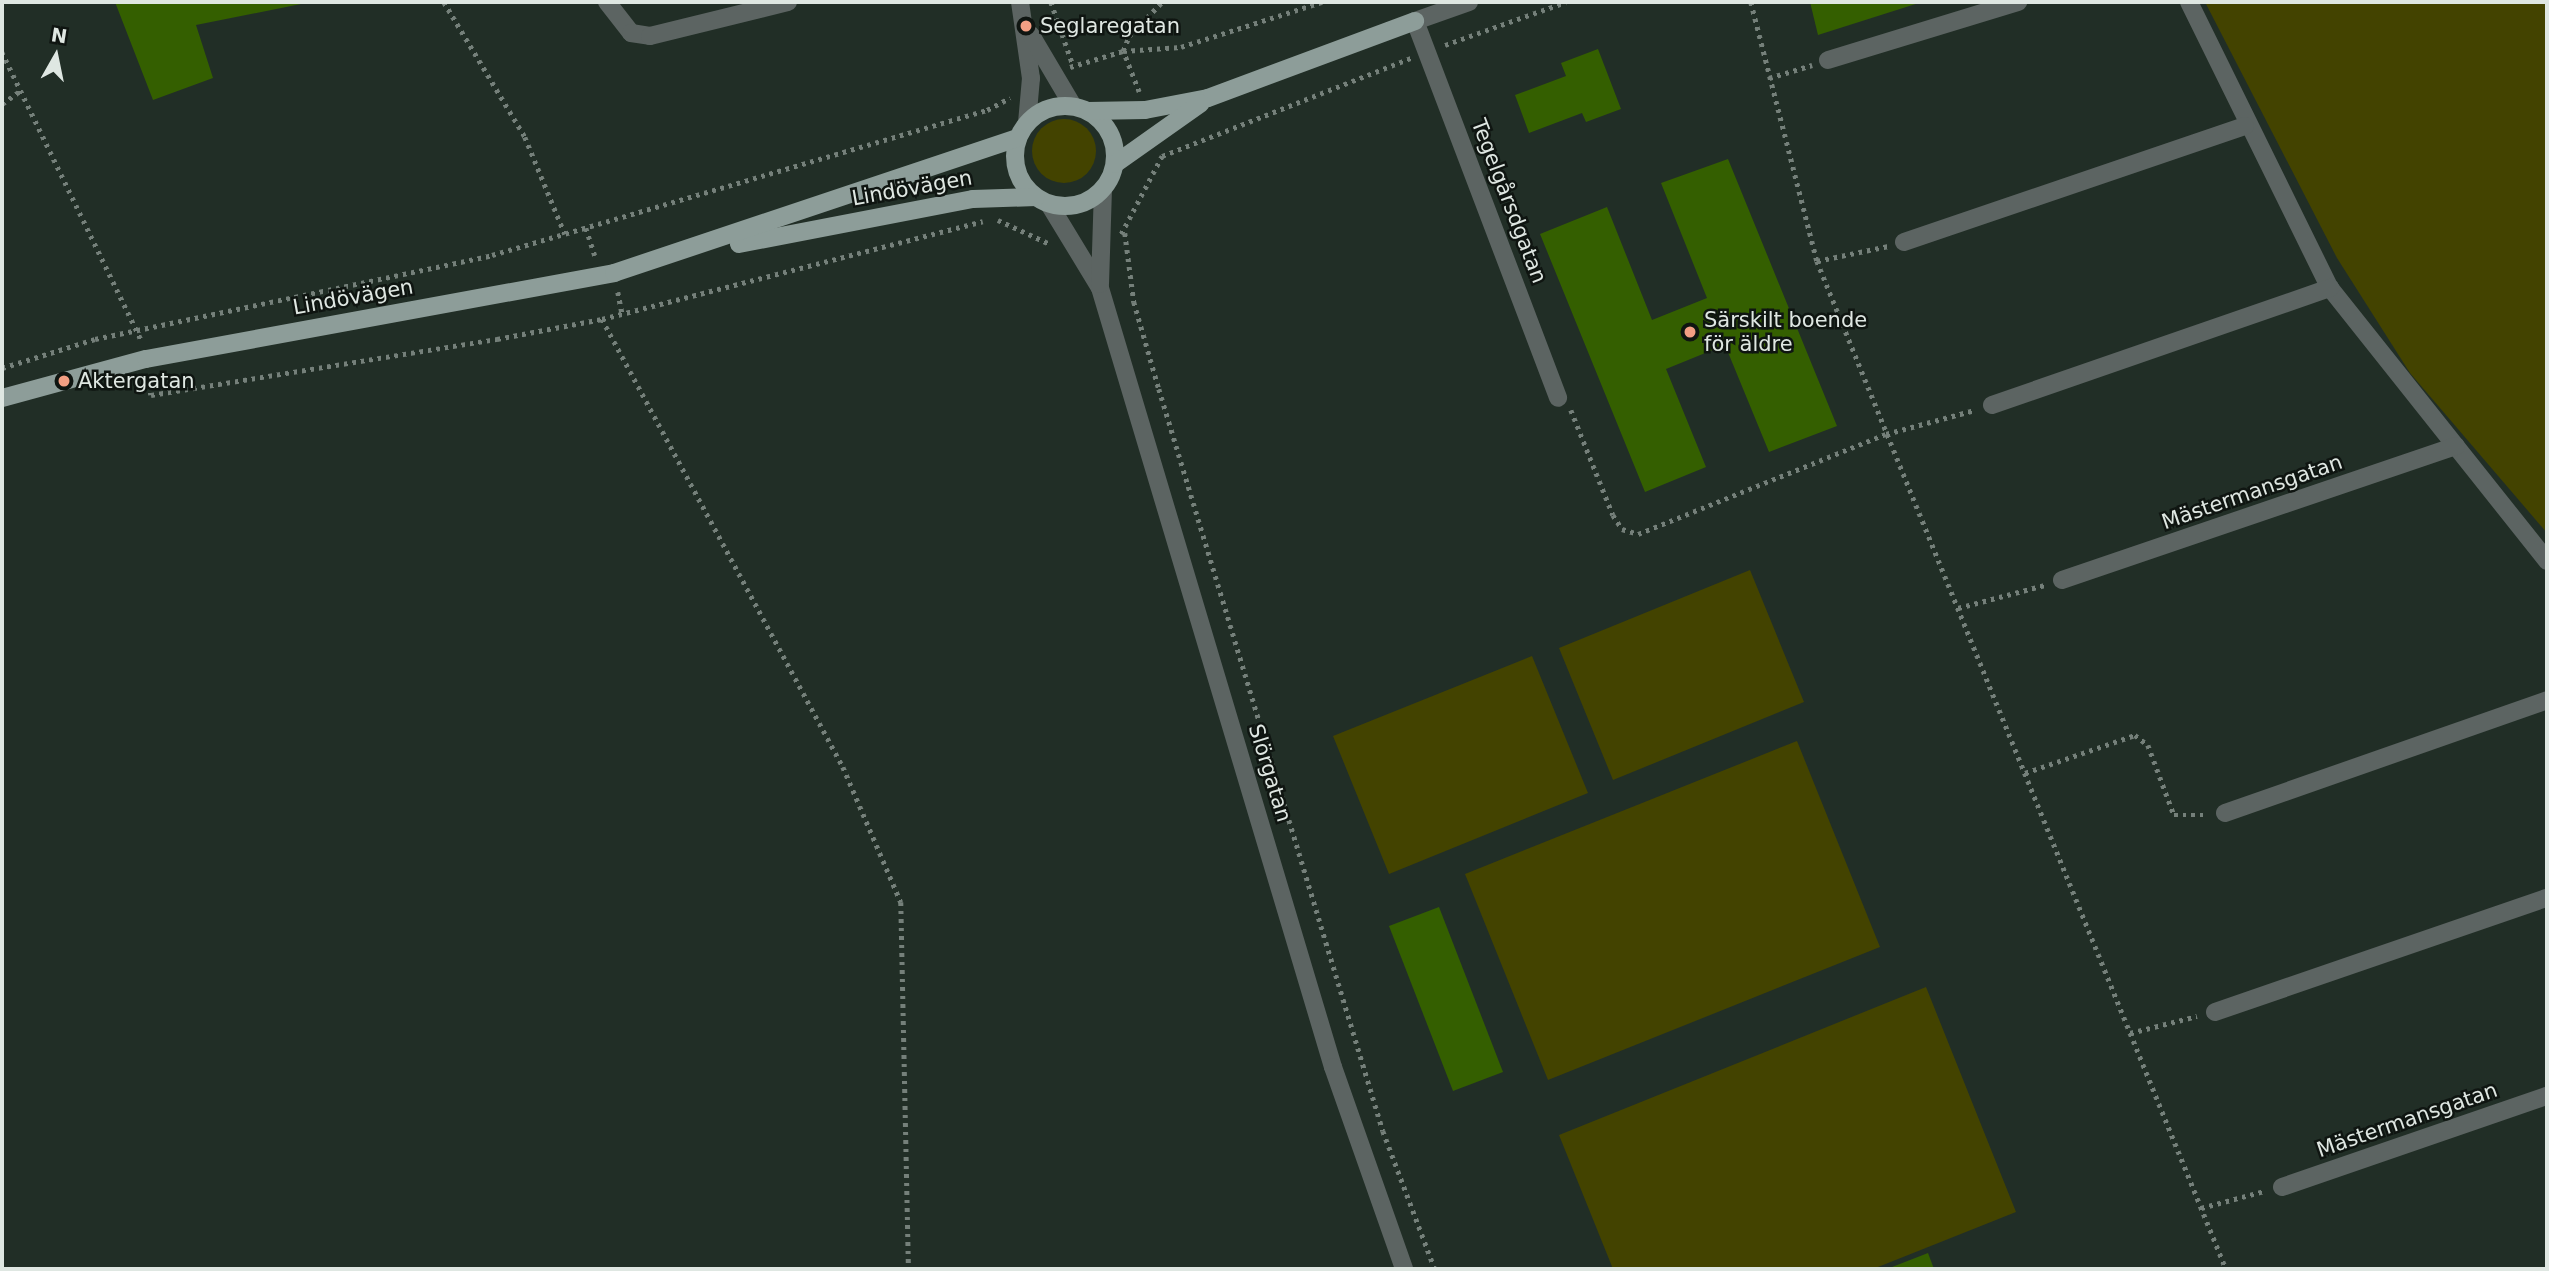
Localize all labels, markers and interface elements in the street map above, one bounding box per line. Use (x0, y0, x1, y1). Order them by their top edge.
place label: Seglaregatan (1040, 13, 1180, 39)
marker: Seglaregatan (1018, 18, 1034, 34)
north arrow (21, 21, 91, 91)
text: N (50, 23, 69, 47)
street label: Tegelgårsdgatan (1466, 115, 1552, 287)
street label: Lindövägen (850, 165, 974, 211)
street label: Lindövägen (291, 274, 415, 320)
place label: Särskilt boende för äldre (1704, 307, 1867, 357)
marker: Särskilt boende för äldre (1682, 324, 1698, 340)
place label: Aktergatan (78, 368, 195, 394)
marker: Aktergatan (56, 373, 72, 389)
street label: Mästermansgatan (2158, 449, 2346, 535)
street label: Slörgatan (1243, 721, 1297, 825)
street label: Mästermansgatan (2313, 1077, 2501, 1163)

